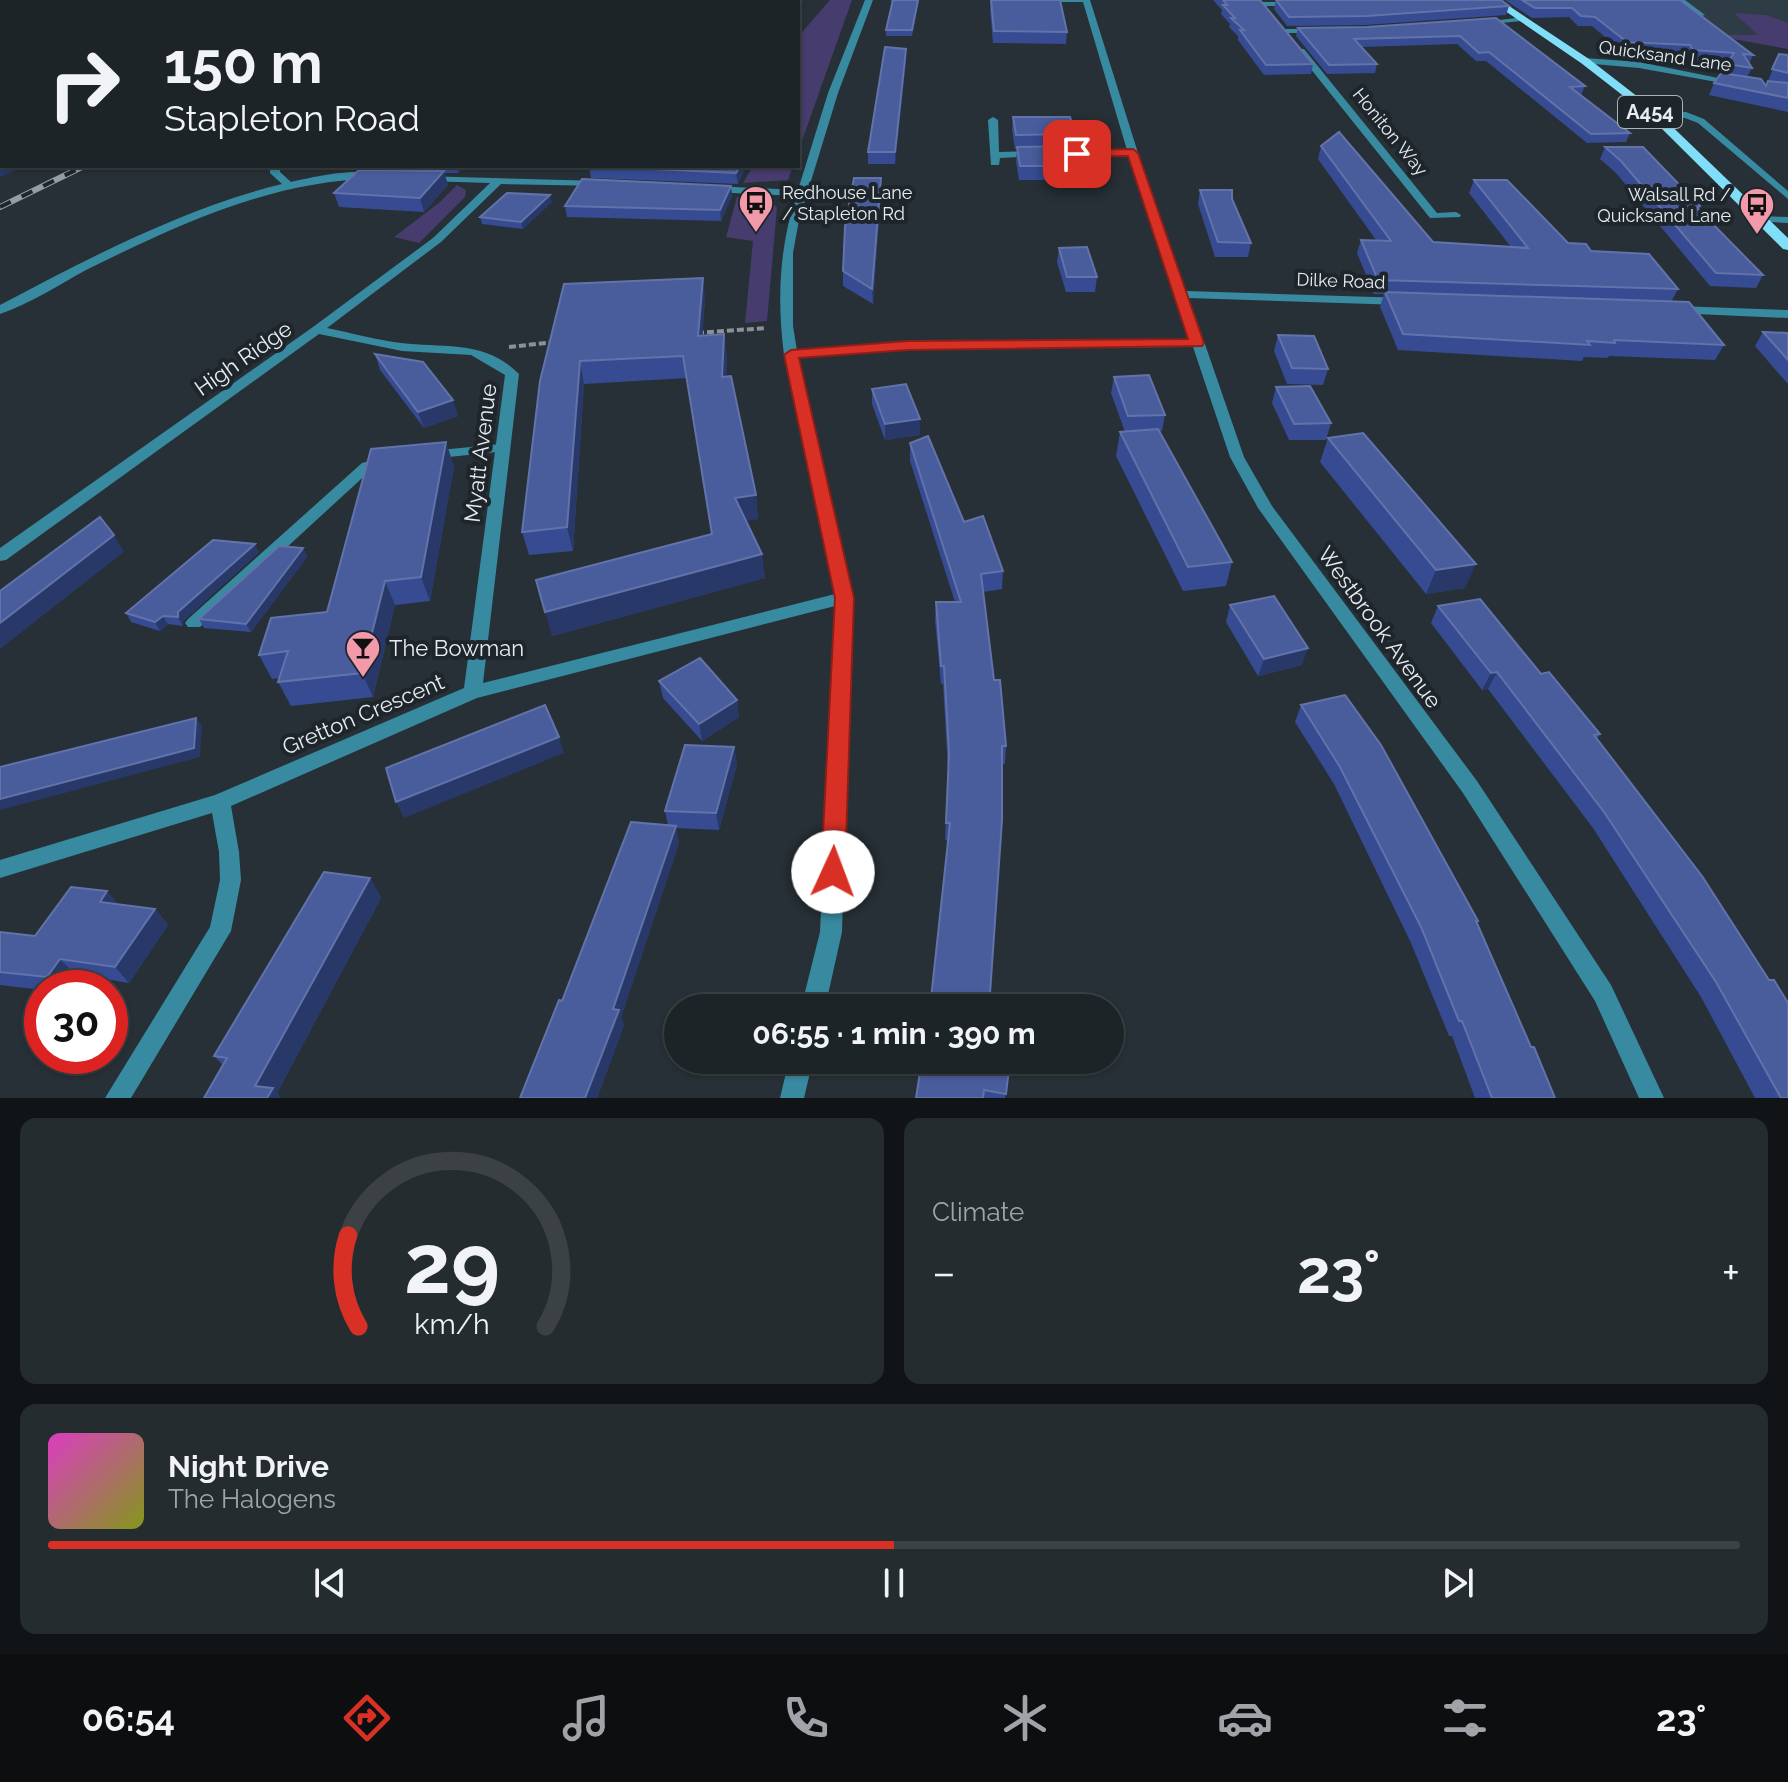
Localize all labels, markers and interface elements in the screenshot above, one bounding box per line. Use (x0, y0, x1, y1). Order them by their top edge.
text: 150 m (164, 30, 323, 96)
icon: right (32, 32, 136, 136)
street label: Quicksand Lane (1597, 36, 1733, 75)
street label: Honiton Way (1349, 84, 1432, 180)
road number: A454 (1618, 96, 1682, 128)
text: Stapleton Road (164, 97, 420, 139)
pin (1043, 120, 1111, 188)
icon: arrive (1055, 132, 1099, 176)
place label: Redhouse Lane / Stapleton Rd (782, 182, 913, 224)
bus stop icon: Redhouse Lane / Stapleton Rd (737, 184, 775, 234)
place label: Walsall Rd / Quicksand Lane (1597, 184, 1731, 226)
bus stop icon: Walsall Rd / Quicksand Lane (1738, 186, 1776, 236)
street label: Dilke Road (1296, 268, 1386, 293)
street label: High Ridge (190, 315, 297, 401)
street label: Myatt Avenue (459, 382, 501, 524)
street label: Westbrook Avenue (1313, 541, 1447, 713)
bar icon: The Bowman (344, 629, 382, 679)
place label: The Bowman (389, 635, 524, 661)
street label: Gretton Crescent (278, 668, 448, 760)
position arrow (791, 830, 875, 914)
speed limit sign: 30 (24, 970, 128, 1074)
text: 06:55 · 1 min · 390 m (752, 1016, 1036, 1051)
text: Climate (932, 1197, 1024, 1227)
text: 29 (404, 1215, 500, 1312)
text: 23° (1297, 1237, 1380, 1307)
text: − (932, 1247, 956, 1298)
text: + (1722, 1247, 1740, 1298)
text: km/h (414, 1307, 490, 1341)
text: Night Drive (168, 1449, 329, 1484)
text: The Halogens (168, 1484, 336, 1514)
icon: previous (308, 1561, 352, 1605)
icon: pause (872, 1561, 916, 1605)
icon: next (1436, 1561, 1480, 1605)
icon: directions (339, 1690, 395, 1746)
icon: music (558, 1690, 614, 1746)
icon: phone (778, 1690, 834, 1746)
icon: climate (997, 1690, 1053, 1746)
icon: car (1217, 1690, 1273, 1746)
icon: filters (1437, 1690, 1493, 1746)
text: 06:54 (82, 1697, 175, 1739)
text: 23° (1656, 1697, 1706, 1739)

